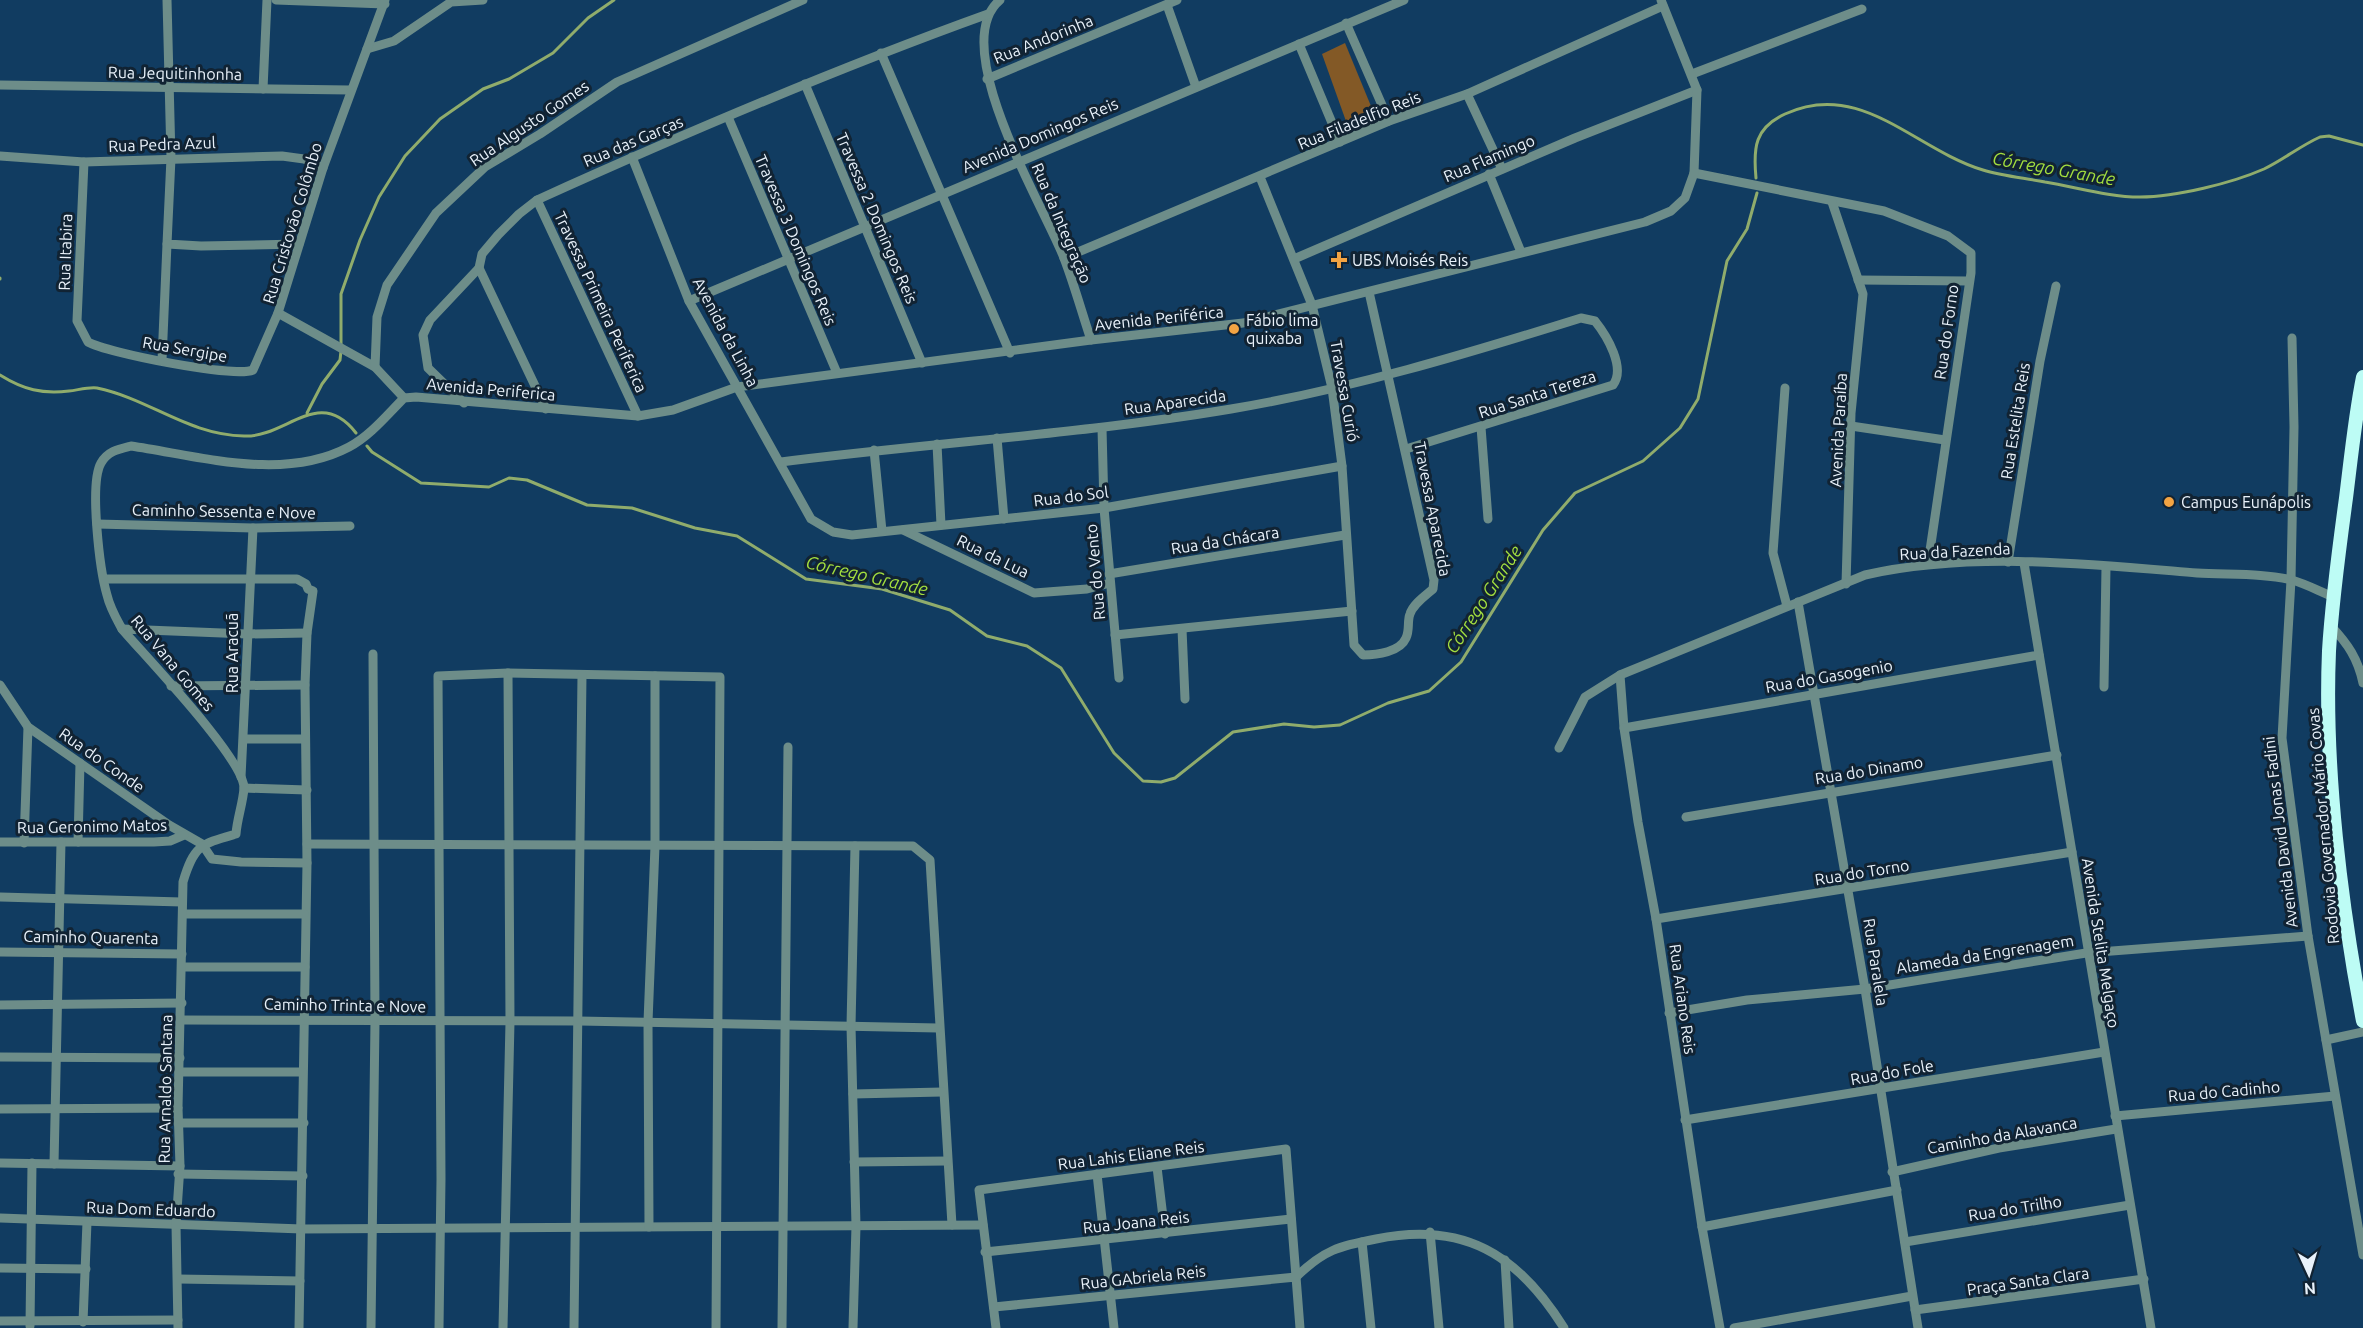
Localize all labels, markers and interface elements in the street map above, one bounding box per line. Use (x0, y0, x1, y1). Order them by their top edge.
street label: Rua Andorinha (991, 11, 1095, 67)
street label: Rua Jequitinhonha (108, 63, 242, 83)
street label: Rua Algusto Gomes (466, 76, 592, 170)
street label: Rua Filadelfio Reis (1295, 87, 1423, 153)
street label: Avenida Domingos Reis (959, 94, 1121, 176)
street label: Rua das Garças (580, 112, 686, 170)
street label: Travessa 2 Domingos Reis (833, 130, 921, 306)
street label: Rua Flamingo (1441, 131, 1537, 185)
street label: Rua Pedra Azul (108, 133, 216, 155)
street label: Rua Cristovão Colômbo (259, 140, 325, 306)
water label: Córrego Grande (1991, 147, 2117, 189)
street label: Travessa 3 Domingos Reis (752, 152, 840, 328)
street label: Rua da Integração (1029, 160, 1095, 286)
street label: Travessa Primeira Periferica (551, 209, 651, 395)
street label: Rua Itabira (55, 213, 75, 291)
marker: UBS Moisés Reis (1330, 251, 1348, 269)
place label: UBS Moisés Reis (1352, 251, 1468, 269)
street label: Avenida da Linha (690, 274, 762, 390)
street label: Rua do Forno (1930, 283, 1962, 381)
street label: Avenida Periférica (1094, 302, 1224, 334)
place label: Fábio lima quixaba (1246, 311, 1318, 347)
marker: Fábio lima quixaba (1227, 322, 1241, 336)
street label: Rua Sergipe (141, 333, 229, 365)
street label: Travessa Curió (1327, 339, 1363, 443)
street label: Rua Estelita Reis (1997, 361, 2033, 481)
street label: Rua Santa Tereza (1476, 367, 1598, 421)
street label: Avenida Paraíba (1826, 372, 1850, 488)
street label: Avenida Periferica (426, 374, 556, 404)
street label: Rua Aparecida (1123, 386, 1227, 418)
street label: Travessa Aparecida (1411, 440, 1455, 578)
street label: Rua do Sol (1033, 482, 1109, 510)
place label: Campus Eunápolis (2181, 493, 2311, 511)
marker: Campus Eunápolis (2162, 495, 2176, 509)
street label: Caminho Sessenta e Nove (132, 500, 316, 522)
street label: Rua do Vento (1082, 523, 1108, 621)
street label: Rua da Chácara (1170, 523, 1280, 557)
street label: Rua da Lua (954, 531, 1032, 581)
street label: Rua da Fazenda (1899, 539, 2011, 563)
water label: Córrego Grande (1441, 541, 1525, 657)
water label: Córrego Grande (804, 551, 930, 599)
street label: Rua Vana Gomes (128, 611, 218, 715)
street label: Rua Aracuã (223, 613, 241, 693)
street label: Rua do Gasogenio (1764, 656, 1894, 696)
street label: Rodovia Governador Mário Covas (2304, 707, 2342, 945)
street label: Rua do Conde (56, 724, 148, 796)
street label: Avenida David Jonas Fadini (2259, 735, 2301, 929)
street label: Rua do Dinamo (1814, 753, 1924, 787)
street label: Rua Geronimo Matos (17, 816, 167, 836)
street label: Rua do Torno (1813, 856, 1911, 888)
street label: Avenida Stelita Melgaço (2079, 857, 2123, 1029)
street label: Rua Paralela (1860, 917, 1892, 1007)
street label: Caminho Quarenta (23, 927, 159, 947)
street label: Alameda da Engrenagem (1895, 931, 2075, 977)
street label: Rua Ariano Reis (1666, 943, 1700, 1055)
street label: Caminho Trinta e Nove (264, 995, 426, 1015)
street label: Rua Arnaldo Santana (155, 1014, 175, 1164)
street label: Rua do Fole (1849, 1056, 1935, 1088)
street label: Rua do Cadinho (2167, 1077, 2281, 1105)
street label: Caminho da Alavanca (1926, 1113, 2078, 1157)
street label: Rua Lahis Eliane Reis (1057, 1137, 1205, 1173)
street label: Rua do Trilho (1967, 1192, 2063, 1224)
street label: Rua Dom Eduardo (86, 1198, 216, 1220)
street label: Rua Joana Reis (1082, 1207, 1190, 1237)
north arrow (2279, 1244, 2339, 1304)
street label: Rua GAbriela Reis (1079, 1261, 1207, 1293)
street label: Praça Santa Clara (1966, 1263, 2090, 1299)
text: N (2303, 1280, 2317, 1298)

